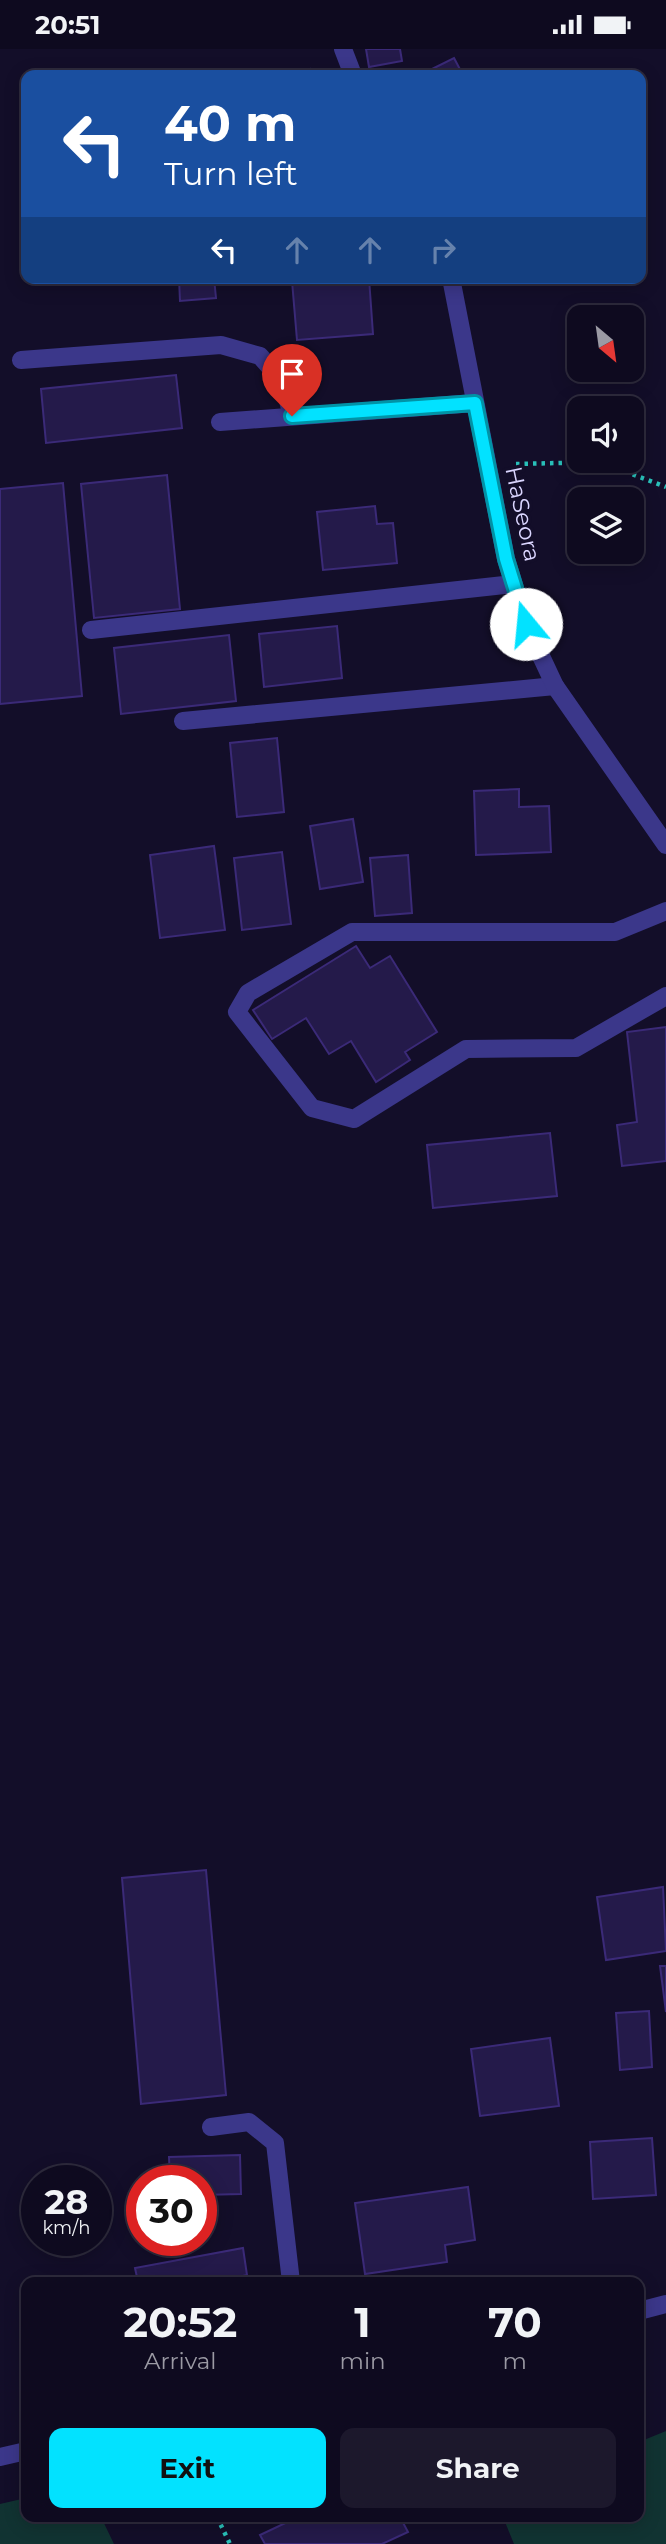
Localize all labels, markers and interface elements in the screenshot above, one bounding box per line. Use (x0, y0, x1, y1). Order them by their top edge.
text: 20:51 (35, 9, 100, 41)
text: 40 m (164, 94, 296, 153)
icon: left (49, 98, 140, 189)
text: Turn left (164, 154, 298, 193)
icon: left (205, 231, 243, 269)
icon: ahead (278, 231, 316, 269)
icon: ahead (351, 231, 389, 269)
icon: right (424, 231, 462, 269)
north arrow (567, 305, 644, 381)
map controls (567, 305, 644, 564)
pin (262, 344, 322, 416)
icon: arrive (273, 355, 311, 393)
button: sound (567, 396, 644, 473)
street label: HaSeora (499, 464, 547, 564)
button: layers (567, 487, 644, 564)
position arrow (489, 587, 563, 661)
speed limit sign: 30 (126, 2165, 217, 2256)
text: 28 (45, 2180, 88, 2223)
text: km/h (42, 2217, 91, 2239)
text: 20:52 (123, 2296, 237, 2348)
text: 1 (354, 2296, 371, 2348)
text: 70 (488, 2296, 542, 2348)
text: Arrival (144, 2347, 217, 2375)
text: min (340, 2347, 386, 2375)
text: m (503, 2347, 527, 2375)
button: Exit (49, 2428, 326, 2508)
button: Share (340, 2428, 616, 2508)

